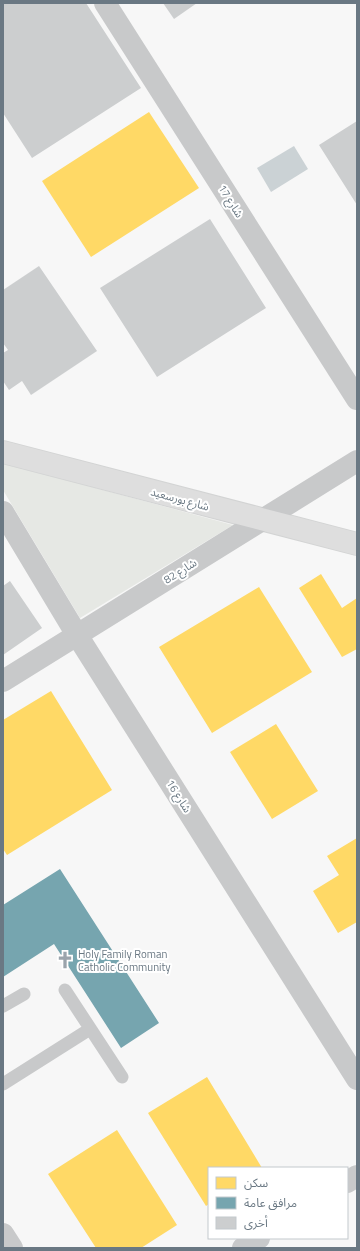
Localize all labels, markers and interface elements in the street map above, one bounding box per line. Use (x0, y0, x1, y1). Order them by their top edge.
street label: شارع 17 (215, 181, 248, 221)
street label: شارع بورسعيد (149, 484, 211, 515)
street label: شارع 82 (160, 554, 200, 587)
street label: شارع 16 (163, 776, 196, 816)
place label: Holy Family Roman Catholic Community (78, 946, 171, 975)
church icon: Holy Family Roman Catholic Community (55, 950, 75, 970)
legend (208, 1167, 348, 1239)
text: سكن (244, 1173, 268, 1192)
text: مرافق عامة (244, 1193, 297, 1212)
text: أخرى (244, 1213, 268, 1232)

